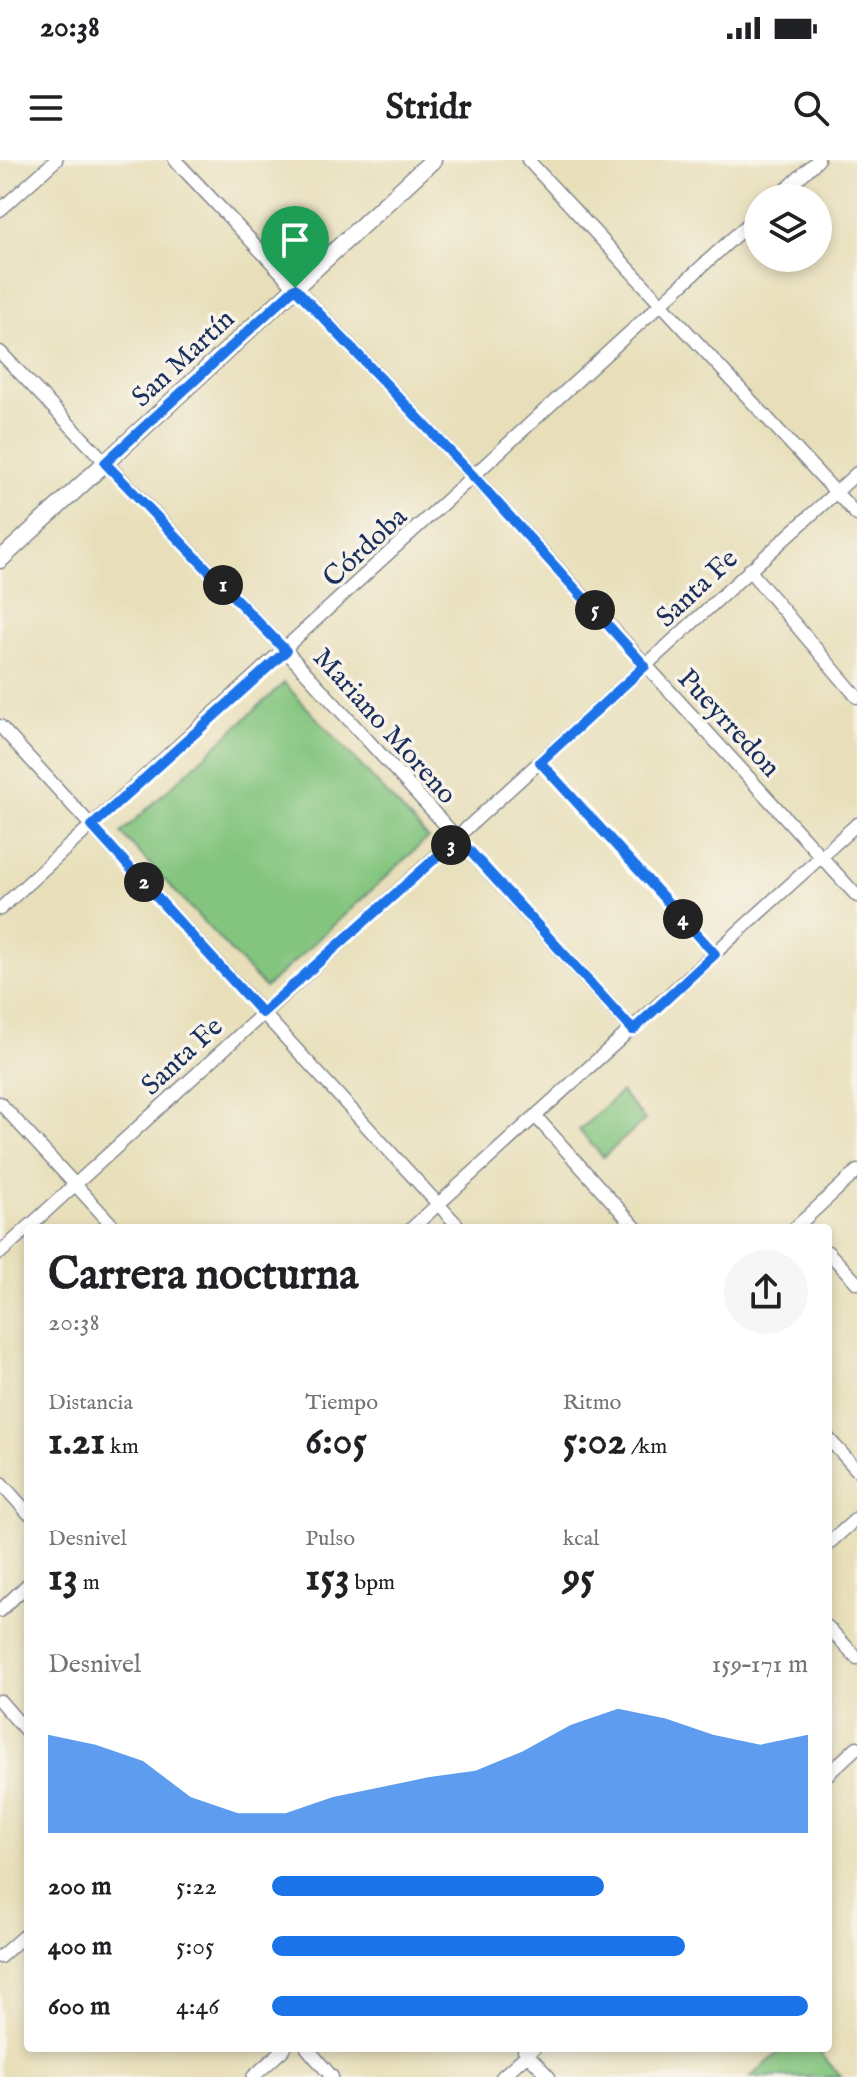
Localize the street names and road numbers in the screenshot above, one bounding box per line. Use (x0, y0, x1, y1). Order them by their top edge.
street label: San Martín (125, 302, 243, 415)
street label: Córdoba (316, 499, 416, 596)
street label: Santa Fe (649, 542, 746, 636)
street label: Mariano Moreno (305, 641, 464, 812)
street label: Pueyrredon (669, 662, 787, 785)
street label: Santa Fe (134, 1010, 231, 1104)

